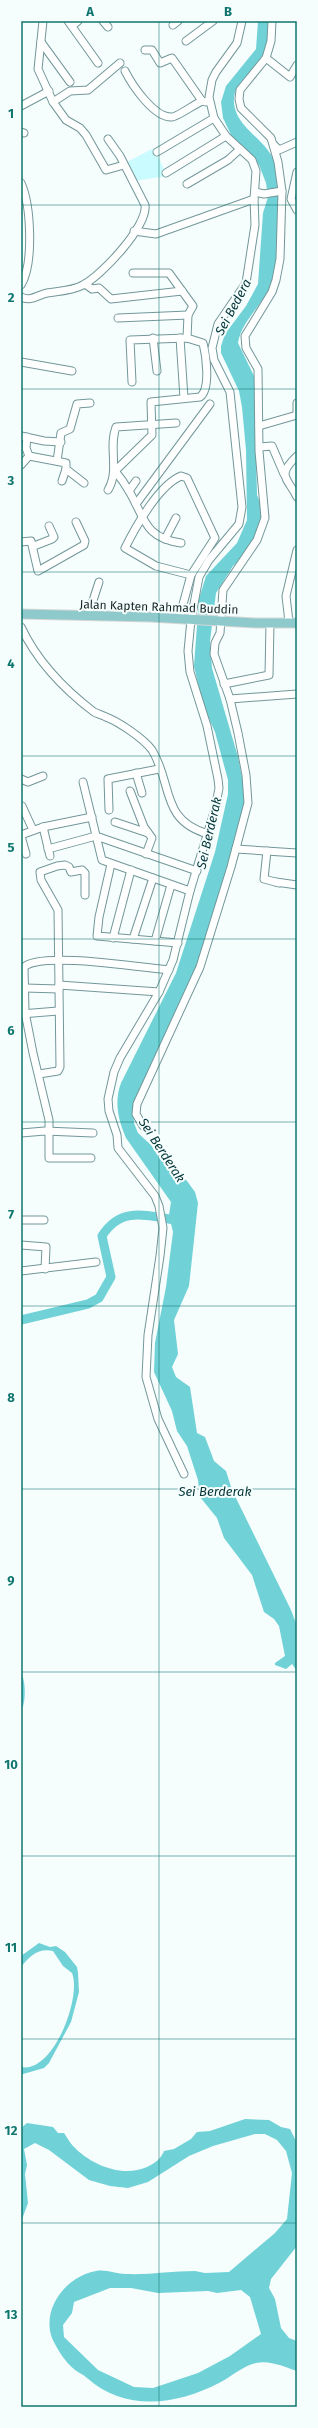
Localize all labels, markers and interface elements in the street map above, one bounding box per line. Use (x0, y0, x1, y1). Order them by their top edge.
text: A (85, 4, 94, 19)
text: B (224, 4, 232, 19)
text: 1 (8, 106, 14, 121)
water label: Sei Bedera (211, 276, 254, 339)
text: 2 (8, 290, 15, 305)
text: 3 (7, 473, 15, 488)
street label: Jalan Kapten Rahmad Buddin (79, 597, 239, 617)
text: 4 (7, 656, 15, 671)
water label: Sei Berderak (193, 796, 225, 871)
text: 5 (8, 840, 15, 855)
text: 6 (7, 1023, 15, 1038)
water label: Sei Berderak (135, 1114, 188, 1185)
text: 7 (8, 1207, 14, 1222)
text: 8 (7, 1390, 15, 1405)
water label: Sei Berderak (177, 1484, 252, 1499)
text: 9 (7, 1573, 15, 1588)
text: 10 (4, 1757, 18, 1772)
text: 11 (5, 1940, 17, 1955)
text: 12 (5, 2123, 18, 2138)
text: 13 (5, 2307, 18, 2322)

